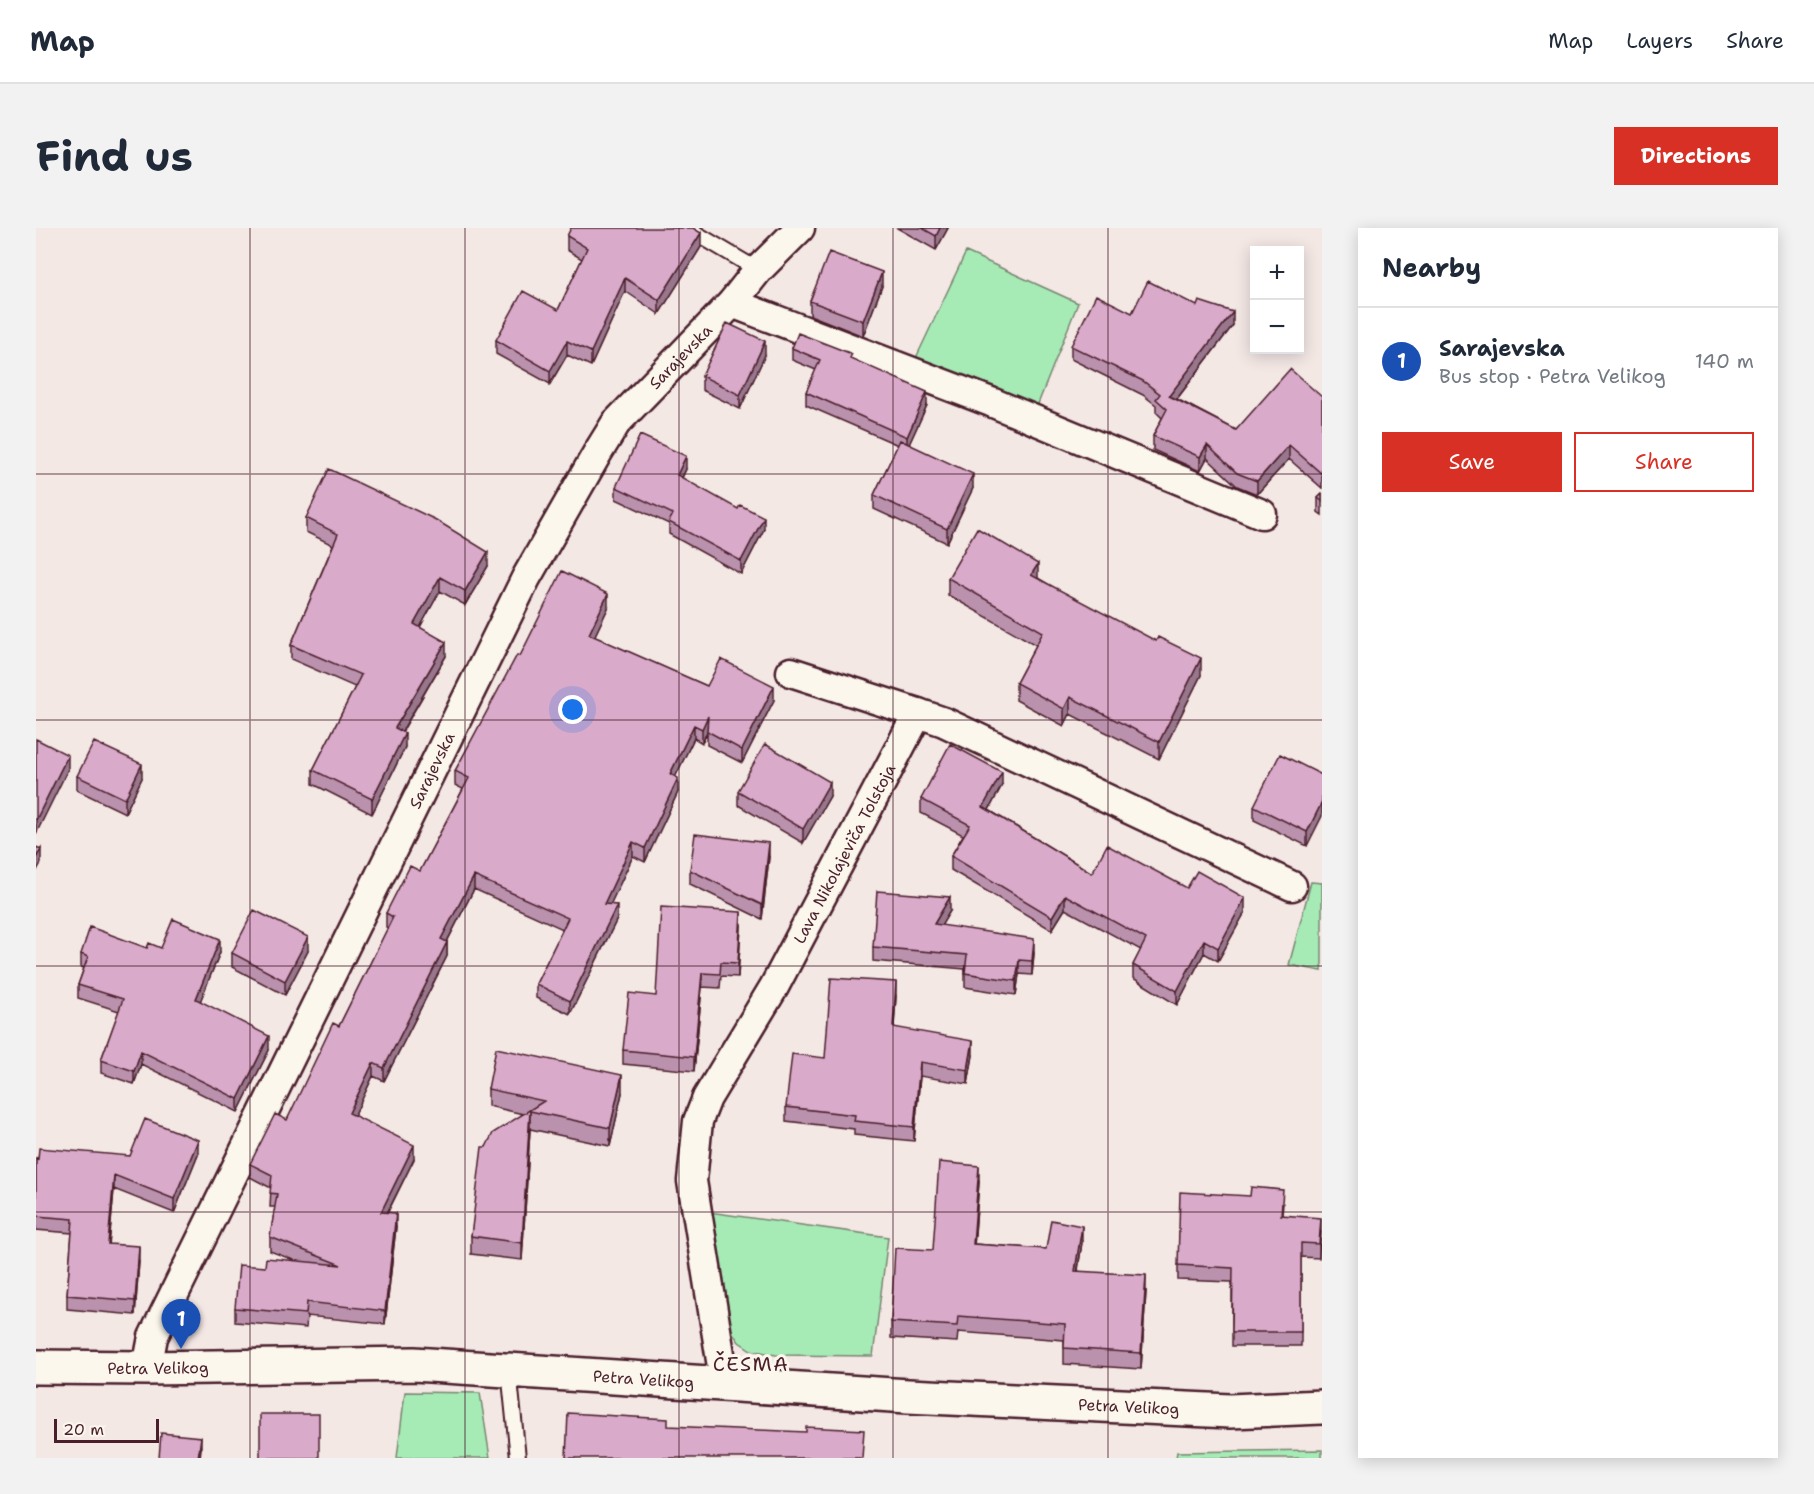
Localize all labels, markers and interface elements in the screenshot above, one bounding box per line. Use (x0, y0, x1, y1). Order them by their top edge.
text: Map (30, 22, 95, 60)
text: Map (1548, 27, 1593, 55)
text: Layers (1626, 27, 1693, 55)
text: Share (1726, 27, 1784, 55)
button: Directions (1614, 127, 1778, 185)
text: Find us (36, 128, 193, 184)
map controls (1250, 246, 1304, 354)
button: + (1250, 246, 1304, 300)
text: Nearby (1382, 250, 1481, 285)
button: − (1250, 300, 1304, 354)
street label: Sarajevska (644, 320, 717, 394)
text: Sarajevska (1439, 334, 1565, 363)
text: 1 (1397, 348, 1406, 374)
text: 140 m (1695, 348, 1754, 374)
text: Bus stop · Petra Velikog (1439, 363, 1666, 389)
button: Save (1382, 432, 1562, 492)
button: Share (1574, 432, 1754, 492)
your location (558, 695, 587, 724)
street label: Sarajevska (404, 729, 460, 812)
street label: Lava Nikolajeviča Tolstoja (789, 760, 900, 947)
pin: 1 (162, 1300, 200, 1349)
district label: ČESMA (713, 1351, 789, 1377)
street label: Petra Velikog (107, 1357, 209, 1379)
street label: Petra Velikog (592, 1366, 695, 1393)
street label: Petra Velikog (1077, 1394, 1180, 1420)
scale bar (54, 1416, 159, 1444)
text: 20 m (63, 1419, 104, 1440)

